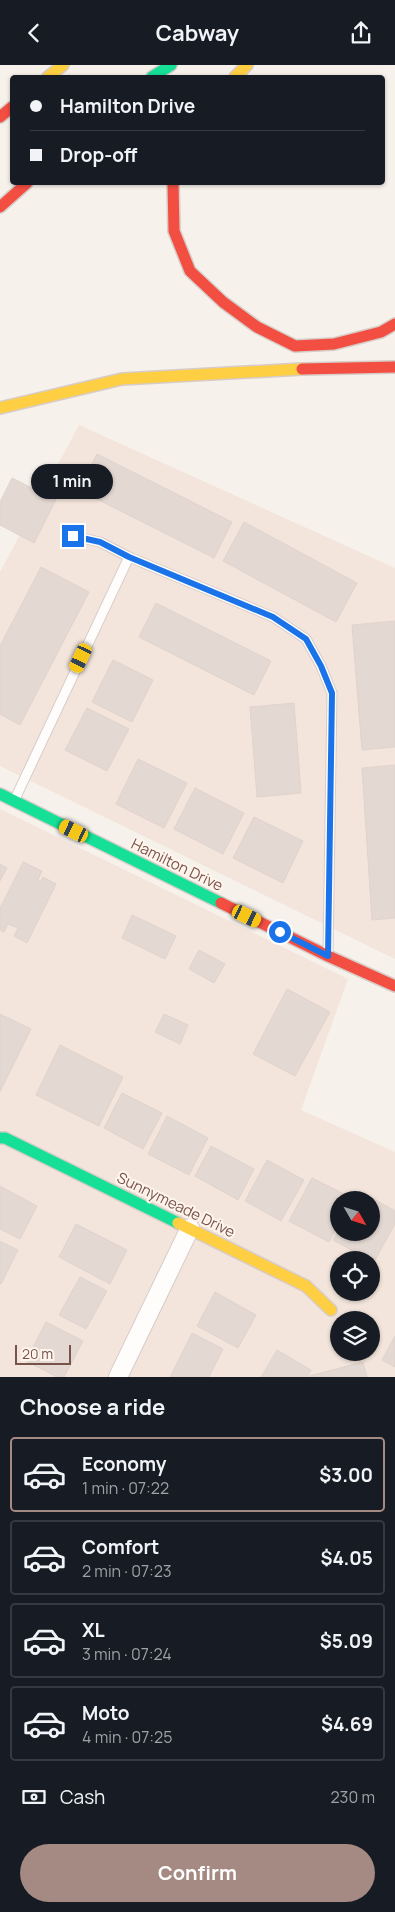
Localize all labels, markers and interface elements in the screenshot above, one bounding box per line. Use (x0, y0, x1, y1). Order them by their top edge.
text: Cabway (156, 18, 239, 48)
icon: back (20, 19, 48, 47)
icon: share (347, 19, 375, 47)
text: Hamilton Drive (60, 93, 195, 119)
text: Drop-off (60, 142, 137, 168)
callout: 1 min (32, 463, 114, 499)
text: 1 min (52, 470, 92, 492)
route end (62, 525, 84, 547)
car (67, 641, 94, 675)
car (57, 818, 90, 844)
street label: Hamilton Drive (128, 833, 227, 896)
car (230, 903, 263, 929)
route start (269, 921, 291, 943)
street label: Sunnymeade Drive (114, 1167, 239, 1242)
north arrow (330, 1191, 380, 1241)
map controls (330, 1191, 380, 1361)
button: locate (330, 1251, 380, 1301)
button: layers (330, 1311, 380, 1361)
scale bar (15, 1342, 71, 1365)
text: 20 m (22, 1344, 53, 1363)
text: Choose a ride (20, 1392, 165, 1422)
text: Economy (82, 1451, 166, 1477)
icon: car (22, 1452, 67, 1497)
text: $3.00 (319, 1462, 373, 1488)
text: 1 min · 07:22 (82, 1477, 169, 1499)
text: Comfort (82, 1534, 159, 1560)
icon: car (22, 1535, 67, 1580)
text: $4.05 (320, 1545, 373, 1571)
text: 2 min · 07:23 (82, 1560, 172, 1582)
text: XL (82, 1617, 105, 1643)
icon: car (22, 1618, 67, 1663)
text: $5.09 (320, 1628, 373, 1654)
text: 3 min · 07:24 (82, 1643, 172, 1665)
text: Moto (82, 1700, 129, 1726)
icon: car (22, 1701, 67, 1746)
text: $4.69 (321, 1711, 373, 1737)
text: 4 min · 07:25 (82, 1726, 172, 1748)
icon: cash (20, 1783, 48, 1811)
text: Cash (60, 1784, 105, 1810)
text: 230 m (331, 1786, 375, 1808)
button: Confirm (20, 1844, 375, 1902)

